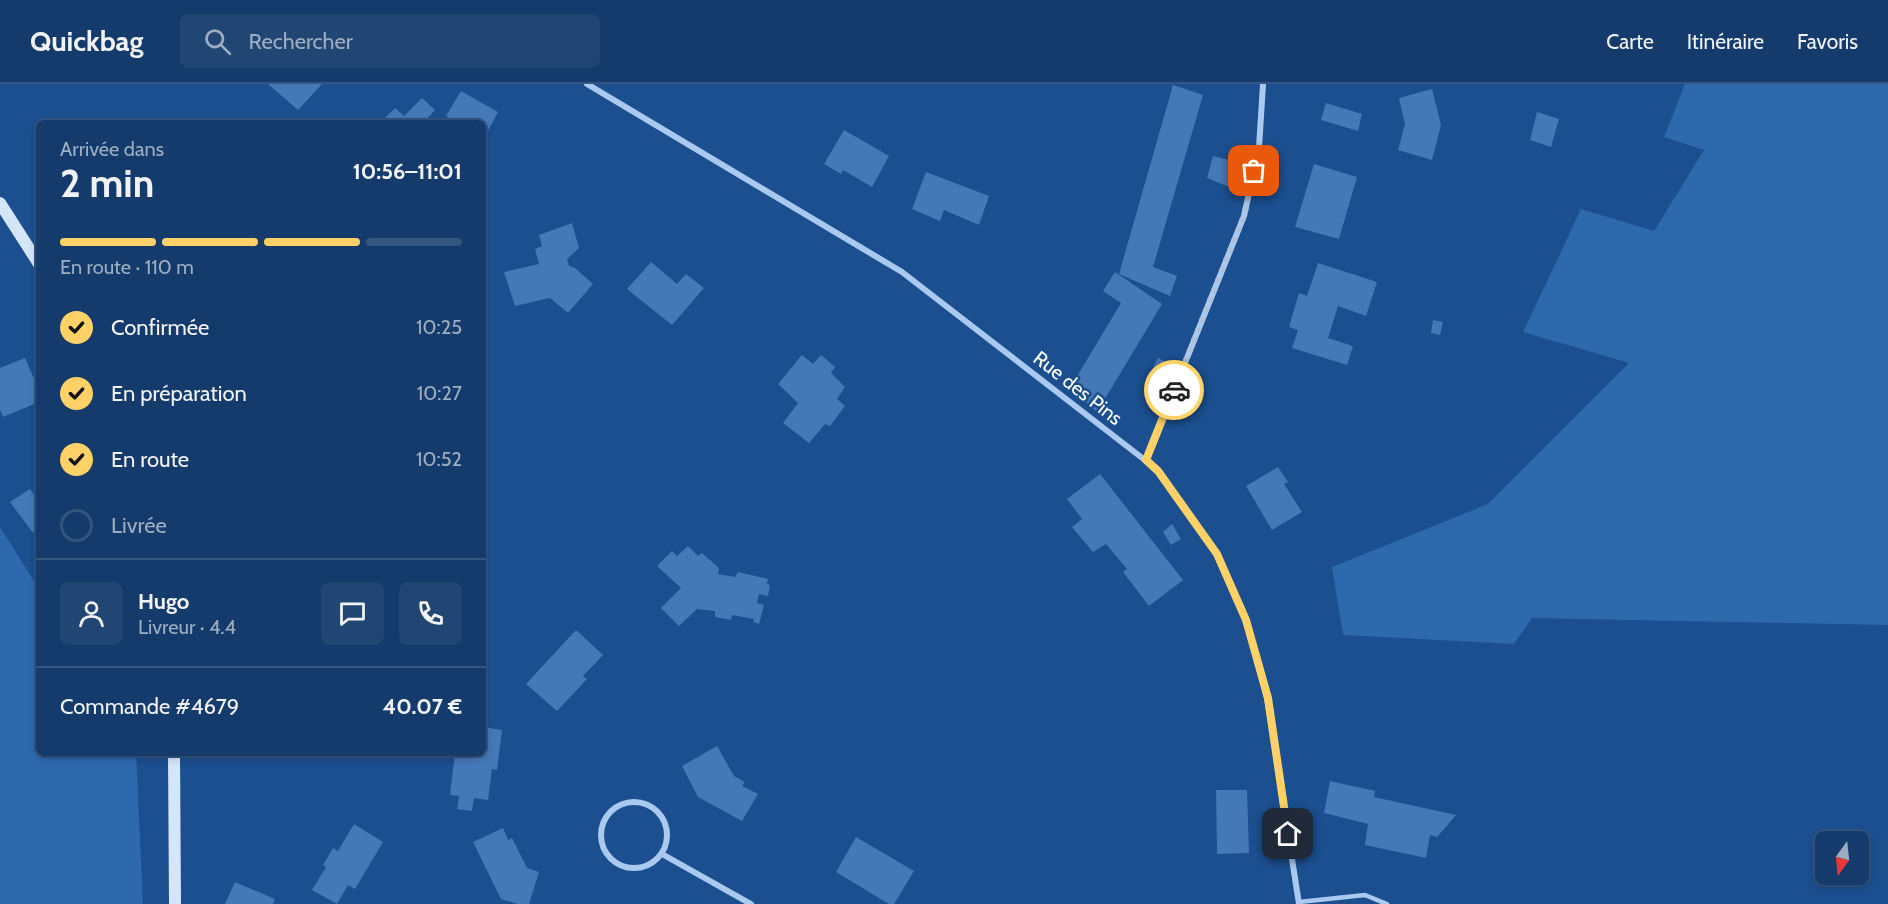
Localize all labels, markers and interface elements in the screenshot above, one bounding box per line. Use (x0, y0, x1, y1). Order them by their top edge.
search box (180, 14, 600, 68)
text: Quickbag (30, 24, 144, 58)
icon: search (201, 25, 234, 58)
text: Rechercher (249, 28, 353, 55)
text: Carte (1606, 29, 1654, 54)
text: Itinéraire (1687, 29, 1764, 54)
text: Favoris (1797, 29, 1858, 54)
text: Arrivée dans (60, 137, 164, 161)
pin (1228, 145, 1279, 196)
icon: bag (1237, 154, 1270, 187)
text: 10:56–11:01 (353, 158, 462, 185)
text: 2 min (60, 159, 154, 207)
text: En route · 110 m (60, 255, 194, 279)
icon: check (60, 311, 93, 344)
text: Confirmée (111, 314, 209, 341)
text: 10:25 (416, 315, 462, 339)
street label: Rue des Pins (1029, 346, 1127, 430)
courier (1144, 360, 1204, 420)
icon: car (1158, 374, 1191, 407)
icon: check (60, 377, 93, 410)
text: En préparation (111, 380, 247, 407)
text: 10:27 (417, 381, 462, 405)
icon: check (60, 443, 93, 476)
text: En route (111, 446, 189, 473)
text: 10:52 (416, 447, 462, 471)
text: Livrée (111, 512, 167, 539)
button: person (60, 582, 123, 645)
button: chat (321, 582, 384, 645)
button: phone (399, 582, 462, 645)
text: Hugo (138, 588, 189, 615)
text: Livreur · 4.4 (138, 615, 236, 639)
text: Commande #4679 (60, 693, 239, 720)
text: 40.07 € (383, 693, 462, 720)
pin (1262, 808, 1313, 859)
icon: home (1271, 817, 1304, 850)
north arrow (1815, 831, 1869, 885)
map controls (1815, 831, 1869, 885)

